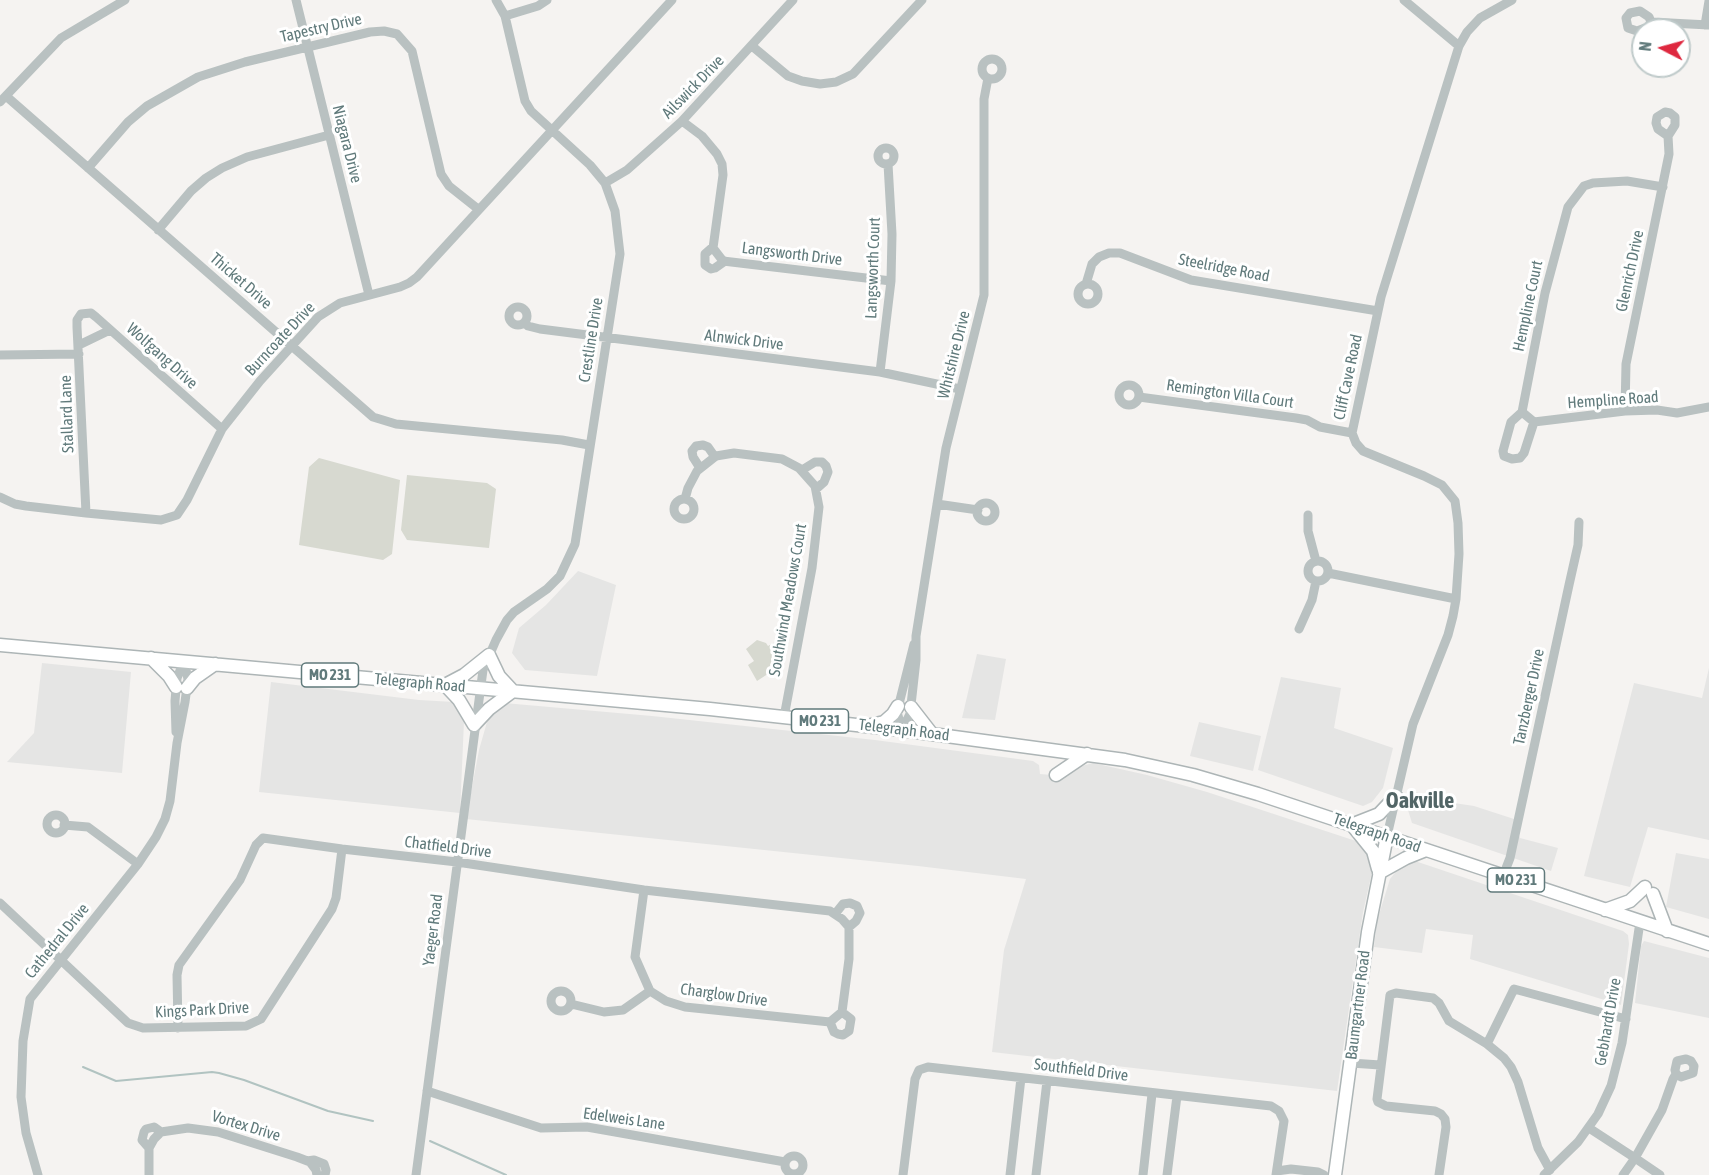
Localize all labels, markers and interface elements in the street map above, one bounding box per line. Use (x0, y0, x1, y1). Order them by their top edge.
street label: Tapestry Drive (278, 9, 364, 47)
north arrow (1631, 18, 1691, 78)
text: N (1636, 41, 1655, 52)
street label: Ailswick Drive (658, 51, 728, 123)
street label: Niagara Drive (328, 103, 366, 185)
street label: Langsworth Court (862, 217, 884, 319)
street label: Glenrich Drive (1612, 228, 1648, 314)
street label: Langsworth Drive (741, 238, 843, 270)
street label: Thicket Drive (206, 249, 276, 313)
street label: Steelridge Road (1177, 250, 1271, 286)
street label: Hempline Court (1509, 259, 1547, 353)
street label: Crestline Drive (575, 296, 607, 384)
street label: Burncoate Drive (241, 298, 319, 380)
street label: Whitshire Drive (934, 309, 974, 401)
street label: Wolfgang Drive (122, 319, 202, 393)
street label: Alnwick Drive (703, 326, 785, 354)
street label: Cliff Cave Road (1330, 332, 1366, 422)
street label: Stallard Lane (56, 375, 78, 453)
street label: Remington Villa Court (1165, 376, 1295, 412)
street label: Hempline Road (1567, 387, 1659, 413)
street label: Southwind Meadows Court (765, 522, 811, 678)
street label: Tanzberger Drive (1509, 647, 1549, 747)
road number: MO 231 (302, 663, 358, 687)
street label: Telegraph Road (374, 669, 466, 697)
road number: MO 231 (792, 709, 848, 733)
street label: Telegraph Road (857, 715, 951, 745)
district label: Oakville (1386, 788, 1454, 814)
street label: Telegraph Road (1331, 809, 1423, 857)
street label: Chatfield Drive (404, 832, 492, 862)
road number: MO 231 (1488, 868, 1544, 892)
street label: Yaeger Road (419, 893, 447, 967)
street label: Cathedral Drive (21, 900, 93, 982)
street label: Baumgartner Road (1342, 949, 1374, 1061)
street label: Gebhardt Drive (1591, 977, 1625, 1067)
street label: Charglow Drive (679, 979, 769, 1011)
street label: Kings Park Drive (155, 998, 249, 1022)
street label: Southfield Drive (1033, 1055, 1129, 1085)
street label: Edelweis Lane (582, 1104, 666, 1134)
street label: Vortex Drive (209, 1106, 283, 1146)

